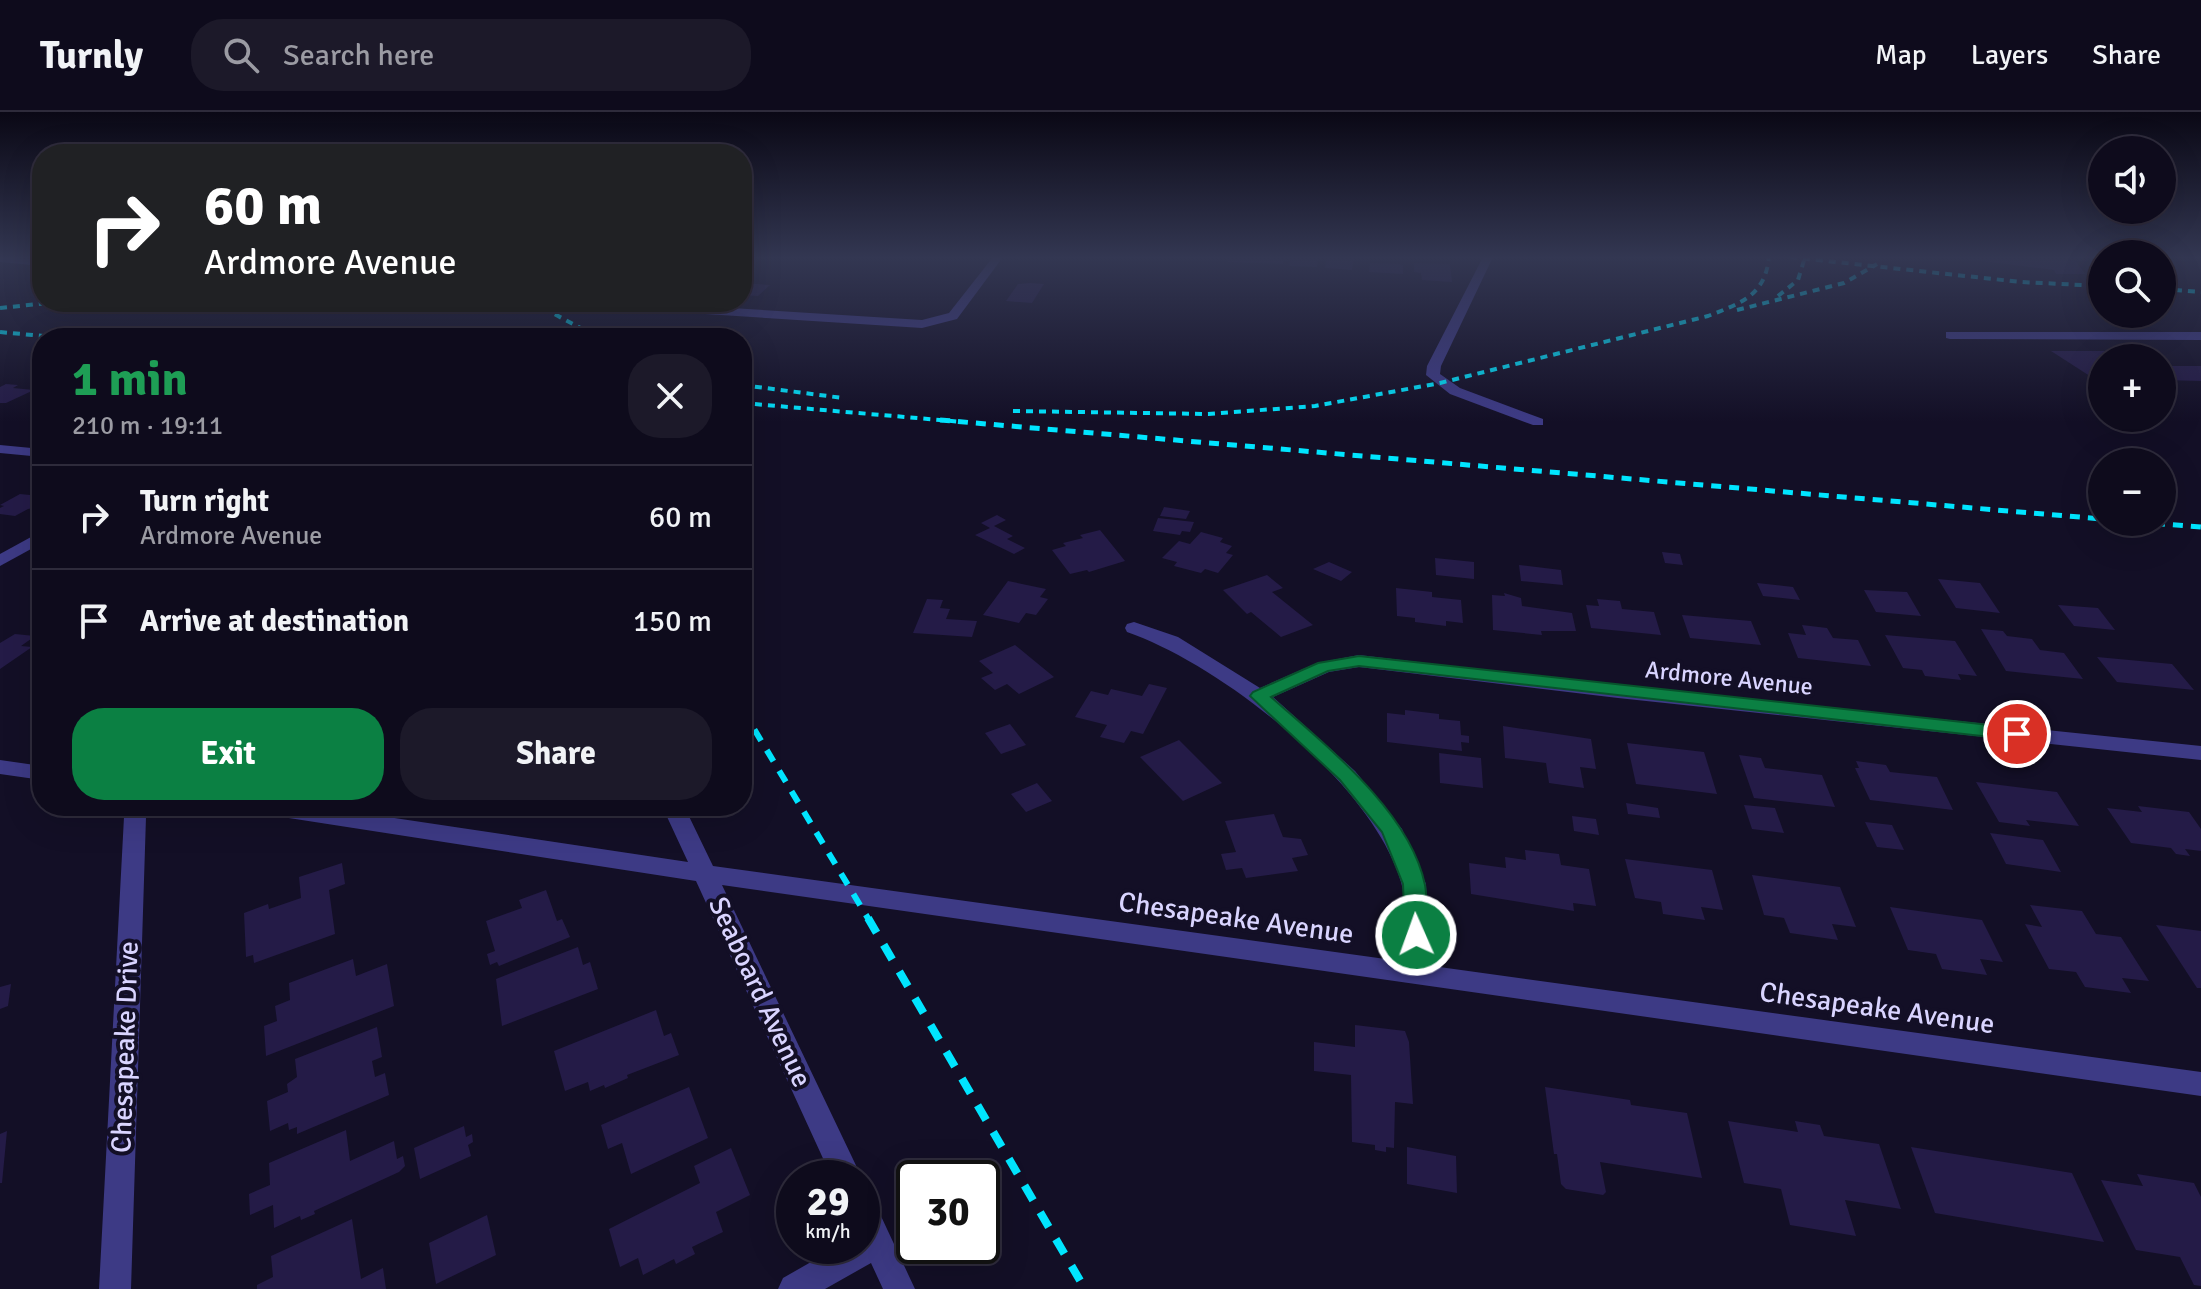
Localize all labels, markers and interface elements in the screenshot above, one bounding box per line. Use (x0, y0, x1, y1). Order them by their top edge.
search box (191, 19, 751, 91)
text: Turnly (40, 32, 143, 79)
icon: search (219, 33, 263, 77)
text: Search here (283, 37, 434, 74)
text: Map (1875, 38, 1927, 72)
text: Layers (1971, 38, 2048, 72)
text: Share (2092, 38, 2161, 72)
map controls (2088, 136, 2176, 536)
button: sound (2088, 136, 2176, 224)
text: 60 m (204, 171, 322, 240)
icon: right (72, 176, 176, 280)
text: Ardmore Avenue (204, 240, 457, 285)
button: search (2088, 240, 2176, 328)
button: + (2088, 344, 2176, 432)
text: 1 min (72, 350, 188, 409)
button: close (628, 354, 712, 438)
text: 210 m · 19:11 (72, 410, 223, 442)
button: − (2088, 448, 2176, 536)
text: Turn right (140, 483, 269, 520)
icon: right (72, 495, 116, 539)
text: 60 m (649, 499, 712, 536)
text: Ardmore Avenue (140, 520, 322, 552)
icon: arrive (72, 599, 116, 643)
text: Arrive at destination (140, 603, 409, 640)
text: 150 m (633, 603, 712, 640)
street label: Ardmore Avenue (1644, 654, 1814, 702)
pin (1983, 700, 2051, 768)
button: Exit (72, 708, 384, 800)
button: Share (400, 708, 712, 800)
icon: arrive (1995, 712, 2039, 756)
street label: Chesapeake Avenue (1116, 885, 1356, 951)
street label: Seaboard Avenue (701, 892, 819, 1092)
position arrow (1374, 893, 1458, 977)
street label: Chesapeake Drive (104, 940, 146, 1154)
street label: Chesapeake Avenue (1757, 975, 1997, 1041)
speed limit sign: 30 (896, 1160, 1000, 1264)
text: 29 (806, 1177, 850, 1227)
text: km/h (805, 1219, 851, 1244)

